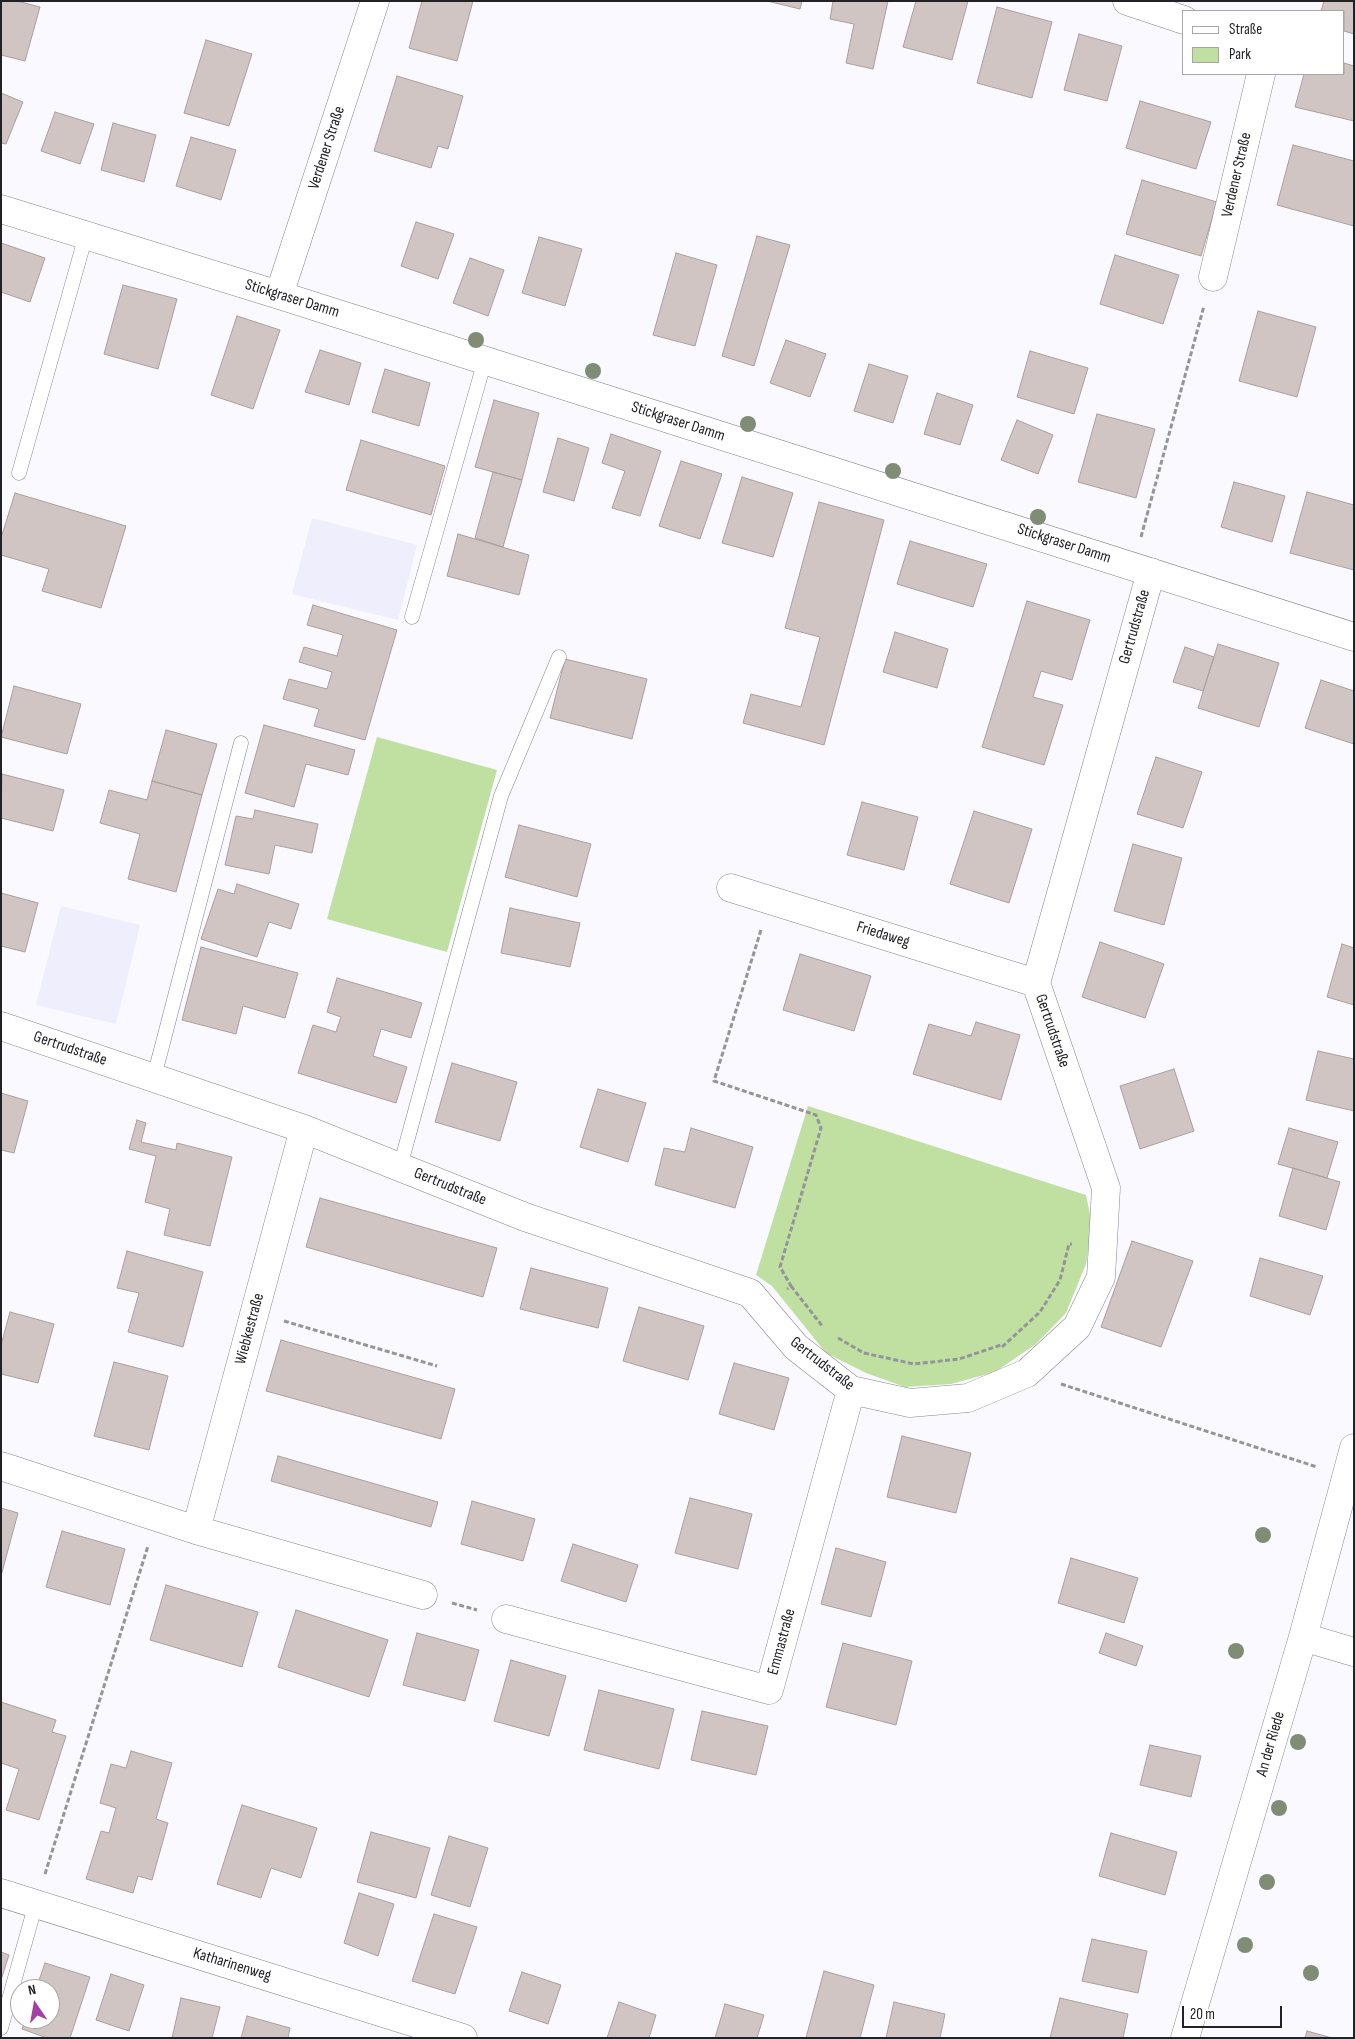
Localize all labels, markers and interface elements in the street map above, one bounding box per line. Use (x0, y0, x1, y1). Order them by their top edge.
legend (1182, 10, 1345, 75)
text: Straße (1229, 20, 1262, 39)
text: Park (1229, 45, 1251, 64)
street label: Verdener Straße (305, 104, 349, 192)
street label: Verdener Straße (1218, 131, 1256, 219)
street label: Stickgraser Damm (243, 276, 341, 322)
street label: Stickgraser Damm (629, 398, 727, 446)
street label: Stickgraser Damm (1015, 520, 1113, 568)
street label: Gertrudstraße (1115, 588, 1155, 666)
street label: Friedaweg (854, 918, 912, 952)
street label: Gertrudstraße (1030, 992, 1074, 1070)
street label: Gertrudstraße (31, 1027, 109, 1071)
street label: Gertrudstraße (411, 1164, 489, 1210)
street label: Wiebkestraße (231, 1291, 269, 1367)
street label: Gertrudstraße (786, 1333, 858, 1395)
street label: Emmastraße (764, 1607, 800, 1677)
street label: An der Riede (1253, 1709, 1289, 1779)
street label: Katharinenweg (191, 1944, 273, 1986)
north arrow (10, 1979, 60, 2029)
text: N (27, 1981, 37, 1999)
scale bar (1185, 1996, 1285, 2028)
text: 20 m (1190, 2005, 1215, 2024)

